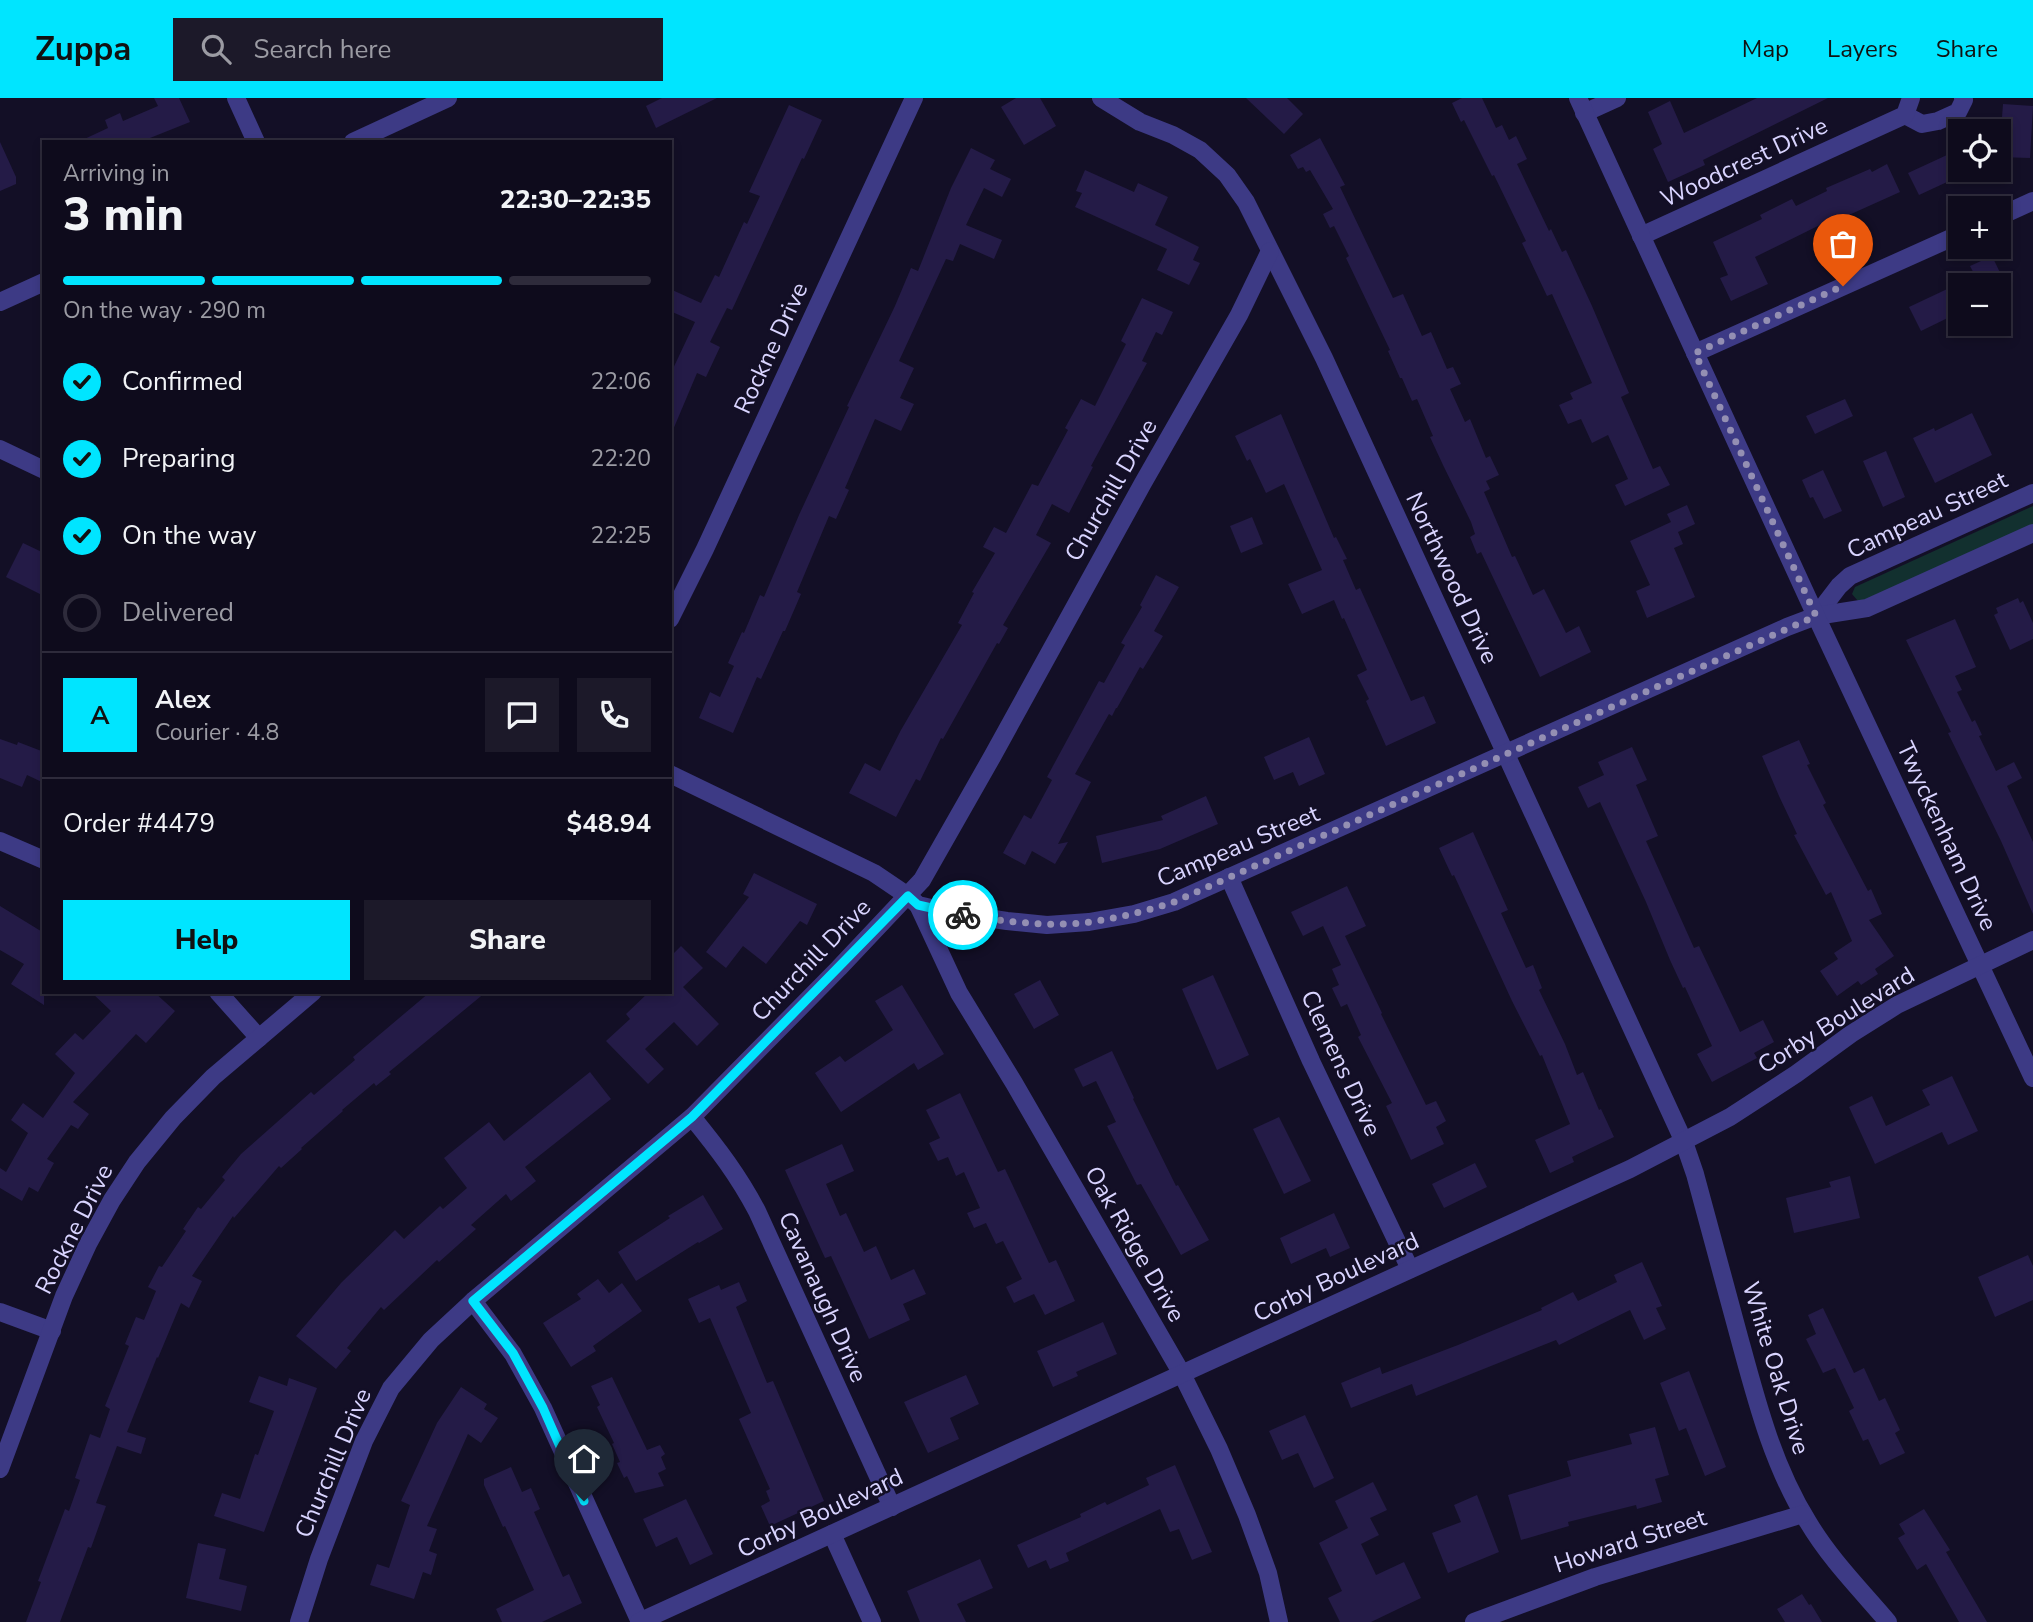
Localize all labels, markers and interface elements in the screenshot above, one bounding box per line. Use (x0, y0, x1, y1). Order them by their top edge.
search box (173, 18, 663, 81)
text: Zuppa (35, 27, 131, 72)
icon: search (197, 30, 235, 68)
text: Search here (253, 32, 391, 67)
text: Map (1742, 33, 1789, 65)
text: Layers (1827, 33, 1898, 65)
text: Share (1936, 33, 1998, 65)
street label: Woodcrest Drive (1655, 109, 1833, 215)
map controls (1948, 119, 2011, 336)
button: locate (1948, 119, 2011, 182)
text: Arriving in (63, 158, 170, 189)
text: 22:30–22:35 (500, 182, 651, 217)
text: 3 min (63, 183, 184, 246)
button: + (1948, 196, 2011, 259)
pin (1813, 214, 1873, 286)
icon: bag (1824, 225, 1862, 263)
button: − (1948, 273, 2011, 336)
street label: Rockne Drive (727, 277, 815, 419)
text: On the way · 290 m (63, 295, 266, 326)
icon: check (63, 363, 101, 401)
text: Confirmed (122, 364, 243, 399)
text: 22:06 (591, 366, 651, 397)
street label: Churchill Drive (1057, 413, 1165, 567)
icon: check (63, 440, 101, 478)
text: Preparing (122, 441, 235, 476)
text: 22:20 (591, 443, 651, 474)
street label: Campeau Street (1842, 464, 2013, 566)
street label: Northwood Drive (1398, 487, 1506, 669)
icon: check (63, 517, 101, 555)
text: On the way (122, 518, 256, 553)
text: 22:25 (591, 520, 651, 551)
text: Delivered (122, 595, 234, 630)
button: chat (485, 678, 559, 752)
button: phone (577, 678, 651, 752)
text: Alex (155, 682, 211, 717)
text: A (90, 698, 110, 733)
text: Courier · 4.8 (155, 717, 279, 748)
street label: Twyckenham Drive (1889, 736, 2005, 936)
street label: Campeau Street (1152, 797, 1325, 895)
text: Order #4479 (63, 806, 215, 841)
text: $48.94 (567, 806, 651, 841)
courier (928, 880, 998, 950)
street label: Churchill Drive (744, 892, 878, 1028)
icon: bike (944, 896, 982, 934)
button: Help (63, 900, 350, 980)
button: Share (364, 900, 651, 980)
street label: Corby Boulevard (1751, 959, 1921, 1081)
street label: Clemens Drive (1293, 985, 1389, 1141)
street label: Rockne Drive (28, 1159, 120, 1299)
street label: Oak Ridge Drive (1077, 1160, 1193, 1328)
street label: Cavanaugh Drive (771, 1207, 875, 1387)
street label: Corby Boulevard (1248, 1225, 1424, 1329)
street label: White Oak Drive (1735, 1278, 1817, 1458)
street label: Churchill Drive (287, 1383, 379, 1543)
pin (554, 1429, 614, 1501)
icon: home (565, 1440, 603, 1478)
street label: Corby Boulevard (732, 1461, 908, 1565)
street label: Howard Street (1550, 1501, 1711, 1581)

